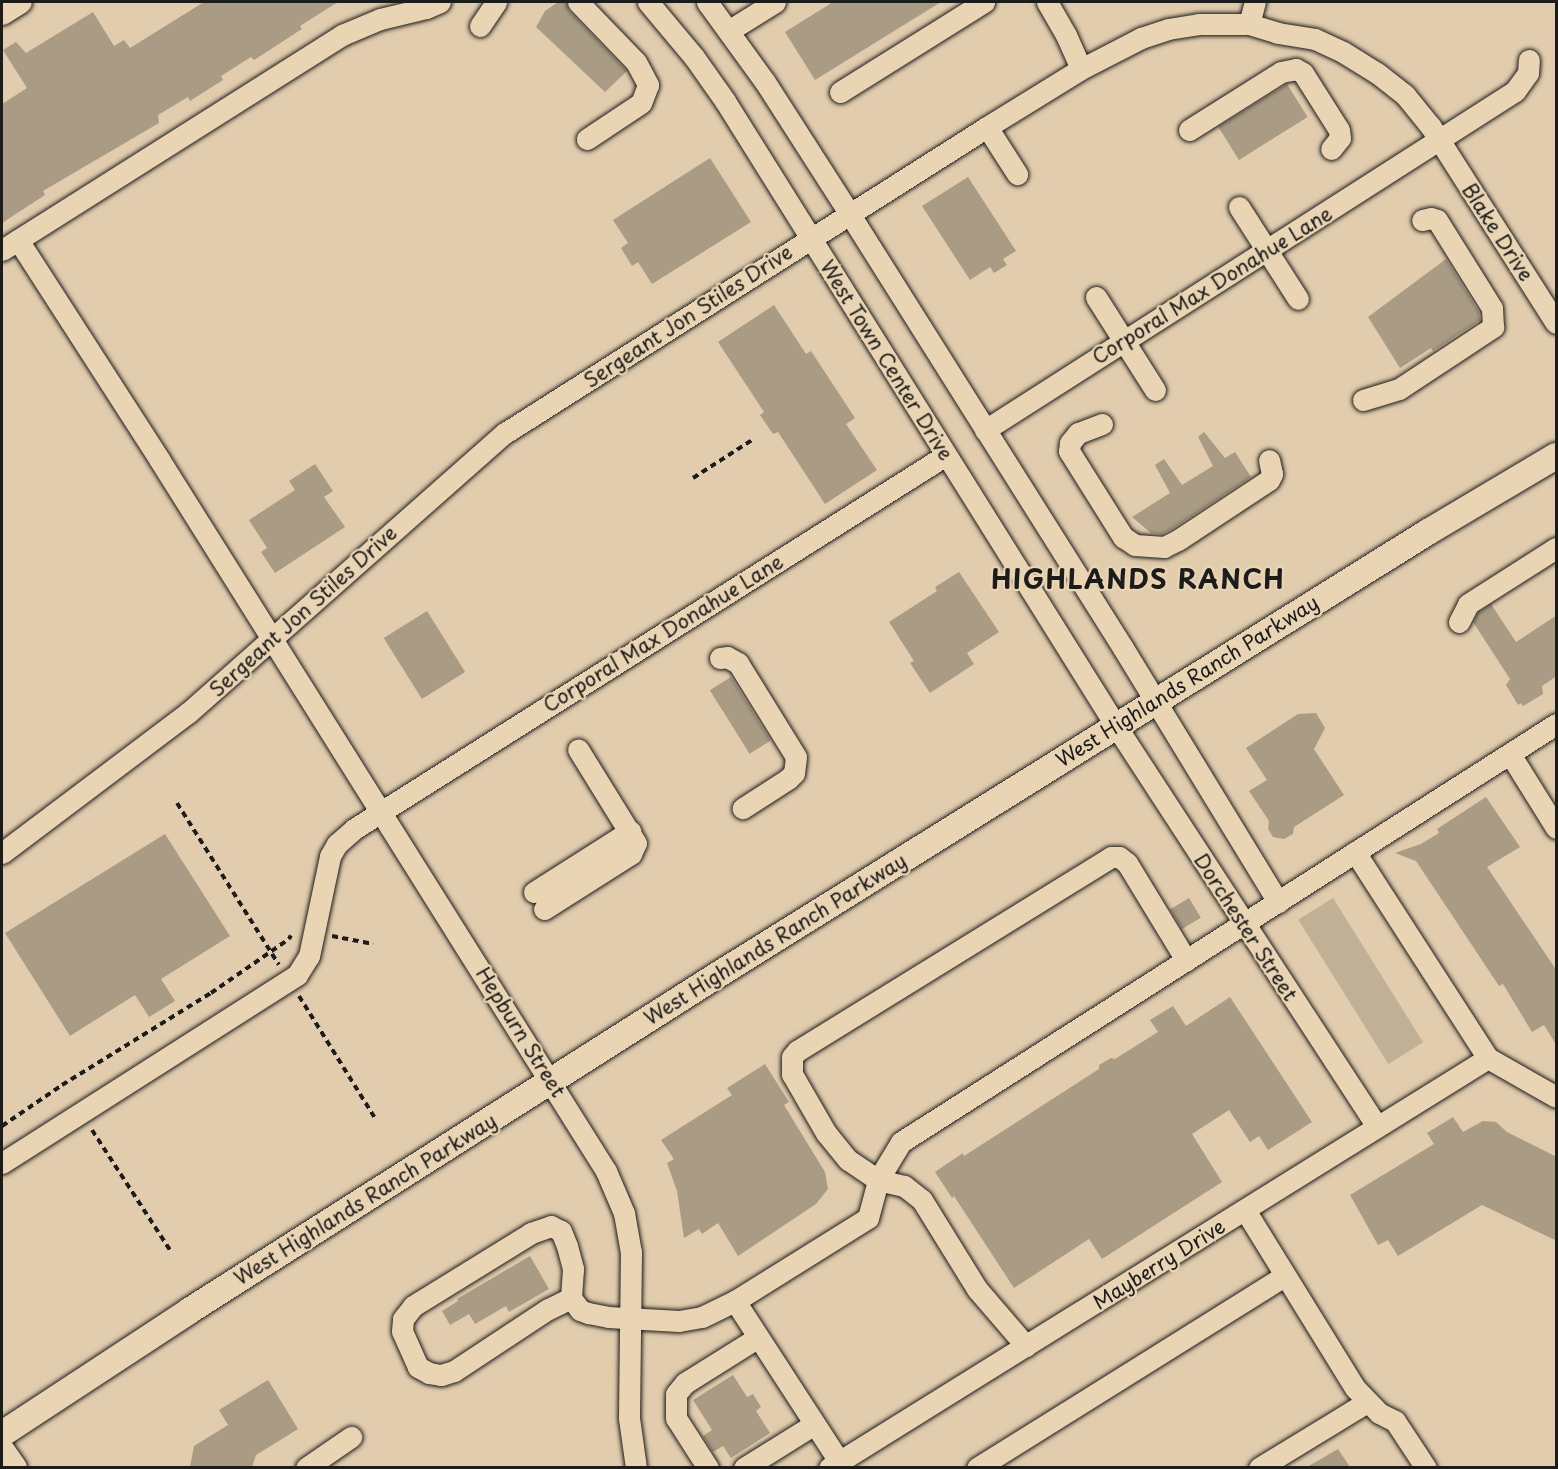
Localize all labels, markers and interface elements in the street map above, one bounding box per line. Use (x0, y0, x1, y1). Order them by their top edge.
street label: Blake Drive (1458, 179, 1538, 285)
street label: Corporal Max Donahue Lane (1086, 200, 1338, 370)
street label: Sergeant Jon Stiles Drive (579, 239, 797, 393)
street label: West Town Center Drive (815, 255, 959, 465)
street label: Sergeant Jon Stiles Drive (204, 520, 402, 702)
street label: Corporal Max Donahue Lane (537, 548, 789, 718)
district label: HIGHLANDS RANCH (992, 563, 1284, 595)
street label: West Highlands Ranch Parkway (1051, 590, 1323, 772)
street label: West Highlands Ranch Parkway (639, 848, 911, 1030)
street label: Dorchester Street (1189, 848, 1303, 1006)
street label: Hepburn Street (471, 962, 571, 1102)
street label: West Highlands Ranch Parkway (229, 1108, 501, 1290)
street label: Mayberry Drive (1089, 1214, 1229, 1314)

